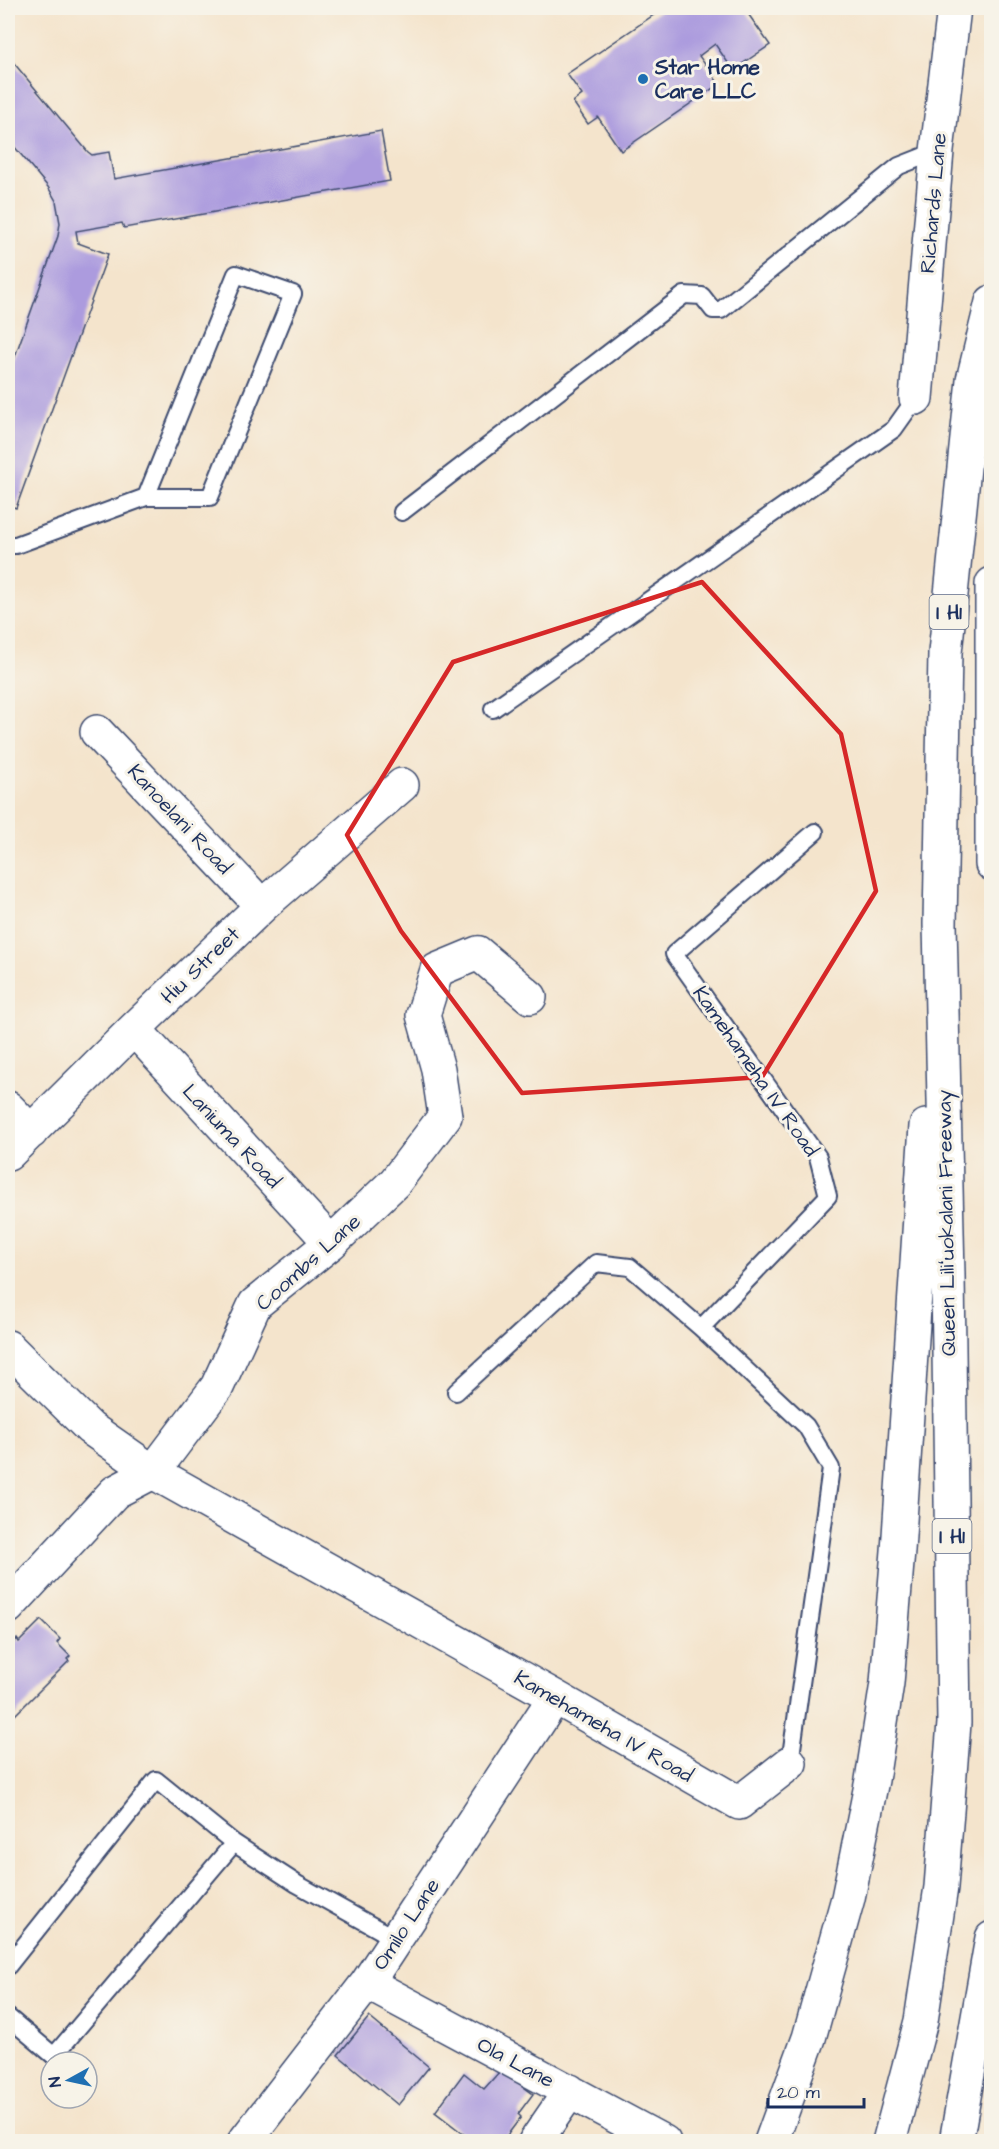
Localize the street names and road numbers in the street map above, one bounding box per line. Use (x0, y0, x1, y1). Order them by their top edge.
street label: Richards Lane (913, 132, 954, 275)
road number: I H1 (930, 595, 968, 629)
street label: Kanoelani Road (121, 758, 239, 881)
street label: Hiu Street (154, 920, 247, 1010)
street label: Kamehameha IV Road (686, 980, 826, 1163)
street label: Laniuma Road (176, 1078, 288, 1195)
street label: Queen Liliʻuokalani Freeway (930, 1089, 965, 1356)
street label: Coombs Lane (249, 1207, 367, 1318)
road number: I H1 (932, 1519, 972, 1553)
street label: Kamehameha IV Road (509, 1663, 699, 1790)
street label: Omilo Lane (366, 1873, 447, 1976)
street label: Ola Lane (472, 2030, 559, 2095)

